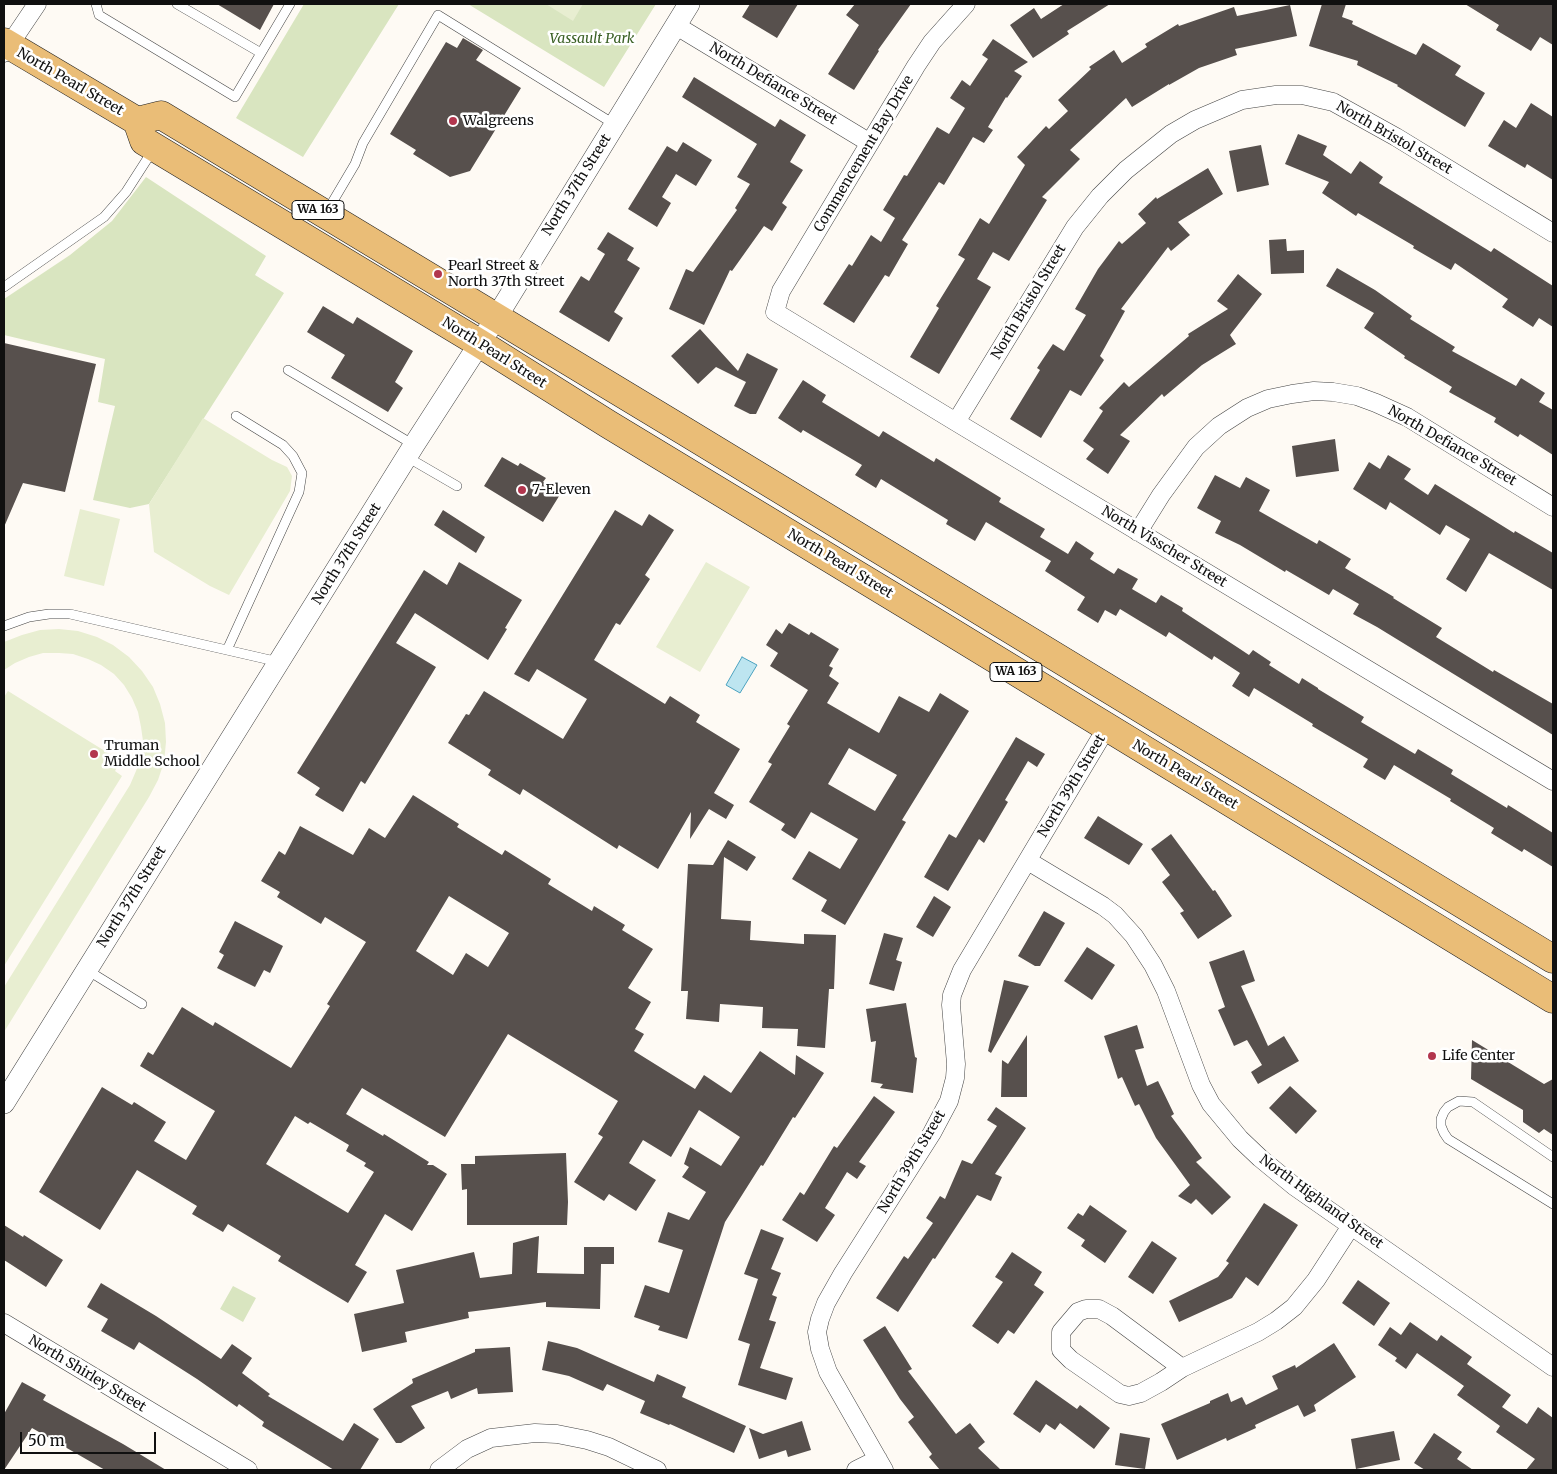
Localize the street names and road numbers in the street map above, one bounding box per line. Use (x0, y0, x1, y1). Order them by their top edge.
street label: North Defiance Street (706, 39, 840, 129)
street label: North Pearl Street (14, 45, 126, 119)
street label: Commencement Bay Drive (811, 73, 917, 235)
street label: North Bristol Street (1333, 98, 1455, 178)
street label: North 37th Street (539, 131, 615, 239)
road number: WA 163 (292, 200, 344, 220)
street label: North Bristol Street (988, 241, 1070, 363)
street label: North Pearl Street (439, 314, 549, 392)
street label: North Defiance Street (1385, 402, 1519, 490)
street label: North 37th Street (309, 500, 385, 608)
street label: North Visscher Street (1098, 503, 1230, 591)
street label: North Pearl Street (784, 526, 896, 602)
road number: WA 163 (990, 662, 1042, 682)
street label: North 39th Street (1035, 731, 1109, 841)
street label: North Pearl Street (1129, 737, 1241, 813)
street label: North 37th Street (94, 843, 170, 951)
street label: North 39th Street (875, 1107, 949, 1217)
street label: North Highland Street (1256, 1151, 1386, 1253)
street label: North Shirley Street (25, 1332, 149, 1416)

